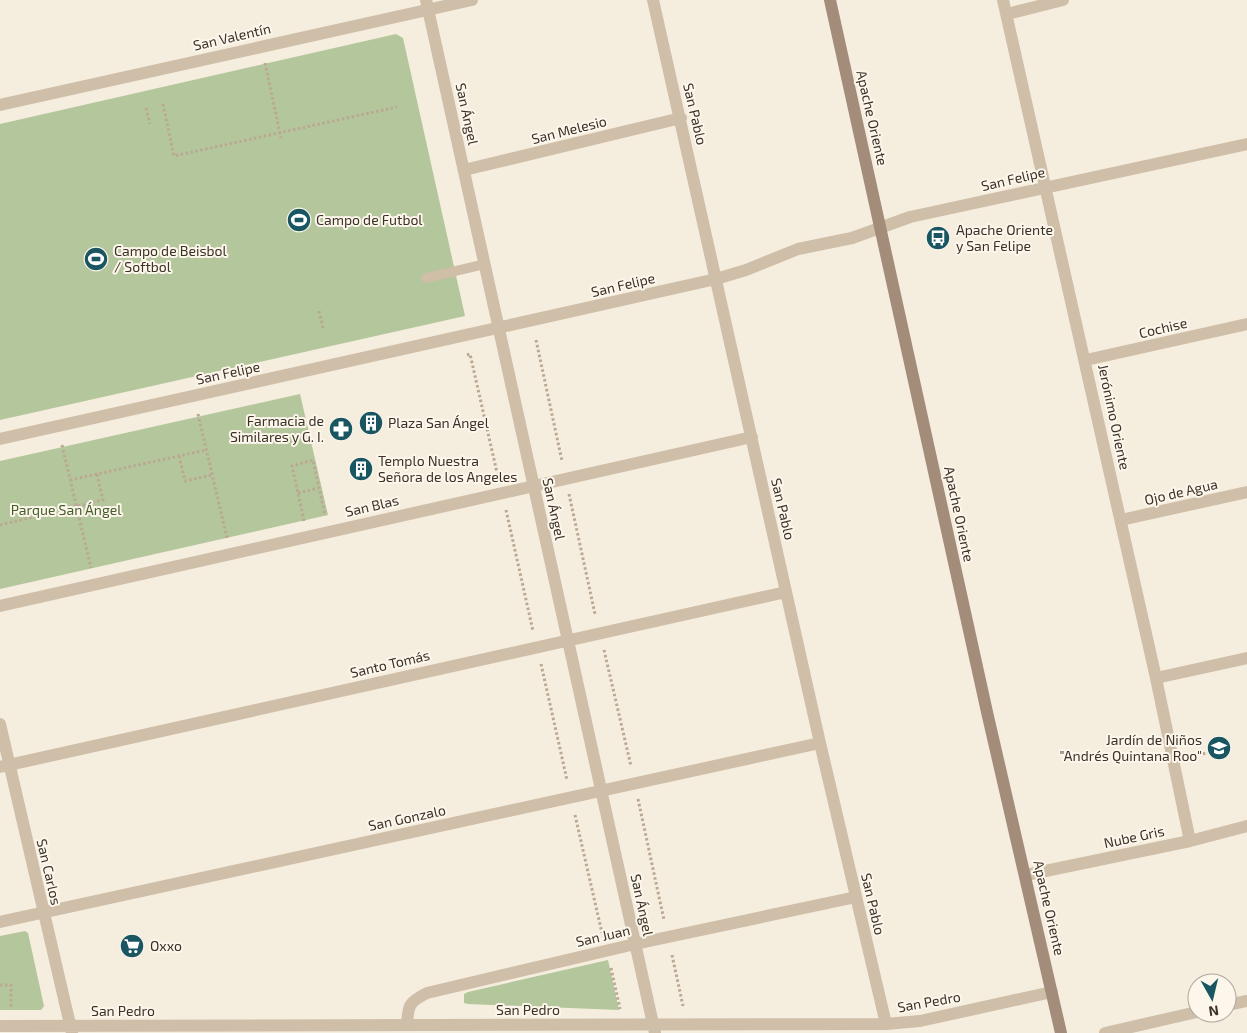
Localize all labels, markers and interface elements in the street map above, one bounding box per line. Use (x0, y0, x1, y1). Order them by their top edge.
street label: San Valentín (191, 19, 272, 54)
street label: Apache Oriente (853, 69, 892, 167)
street label: San Ángel (453, 81, 482, 147)
street label: San Pablo (680, 81, 711, 146)
street label: San Melesio (530, 112, 608, 147)
street label: San Felipe (979, 163, 1046, 194)
sports icon: Campo de Futbol (286, 207, 312, 233)
place label: Campo de Futbol (316, 211, 423, 228)
place label: Apache Oriente y San Felipe (956, 221, 1053, 254)
bus stop icon: Apache Oriente y San Felipe (925, 225, 951, 251)
place label: Campo de Beisbol / Softbol (114, 242, 227, 275)
sports icon: Campo de Beisbol / Softbol (83, 246, 109, 272)
street label: San Felipe (589, 269, 656, 300)
street label: Cochise (1137, 314, 1189, 341)
street label: San Felipe (194, 357, 261, 388)
street label: Jerónimo Oriente (1095, 363, 1134, 471)
building icon: Plaza San Ángel (358, 410, 384, 436)
place label: Farmacia de Similares y G. I. (230, 412, 324, 445)
place label: Plaza San Ángel (388, 414, 490, 431)
pharmacy icon: Farmacia de Similares y G. I. (328, 416, 354, 442)
place label: Templo Nuestra Señora de los Angeles (378, 452, 517, 485)
building icon: Templo Nuestra Señora de los Angeles (348, 456, 374, 482)
street label: Apache Oriente (941, 465, 978, 563)
street label: Ojo de Agua (1143, 475, 1219, 508)
street label: San Ángel (540, 476, 569, 542)
street label: San Pablo (768, 476, 799, 541)
street label: San Blas (343, 491, 400, 520)
park label: Parque San Ángel (11, 501, 122, 518)
street label: Santo Tomás (348, 646, 431, 681)
place label: Jardín de Niños "Andrés Quintana Roo" (1059, 731, 1202, 764)
school or university icon: Jardín de Niños "Andrés Quintana Roo" (1206, 735, 1232, 761)
street label: San Gonzalo (367, 801, 447, 834)
street label: Nube Gris (1102, 822, 1166, 851)
street label: San Carlos (34, 837, 65, 907)
street label: Apache Oriente (1030, 859, 1069, 957)
street label: San Pablo (858, 871, 889, 936)
street label: San Ángel (628, 872, 657, 938)
street label: San Juan (574, 921, 632, 950)
supermarket icon: Oxxo (119, 933, 145, 959)
place label: Oxxo (150, 937, 182, 954)
north arrow (1187, 973, 1237, 1023)
street label: San Pedro (896, 988, 962, 1015)
street label: San Pedro (496, 1001, 560, 1018)
street label: San Pedro (91, 1002, 155, 1019)
text: N (1208, 1002, 1220, 1020)

